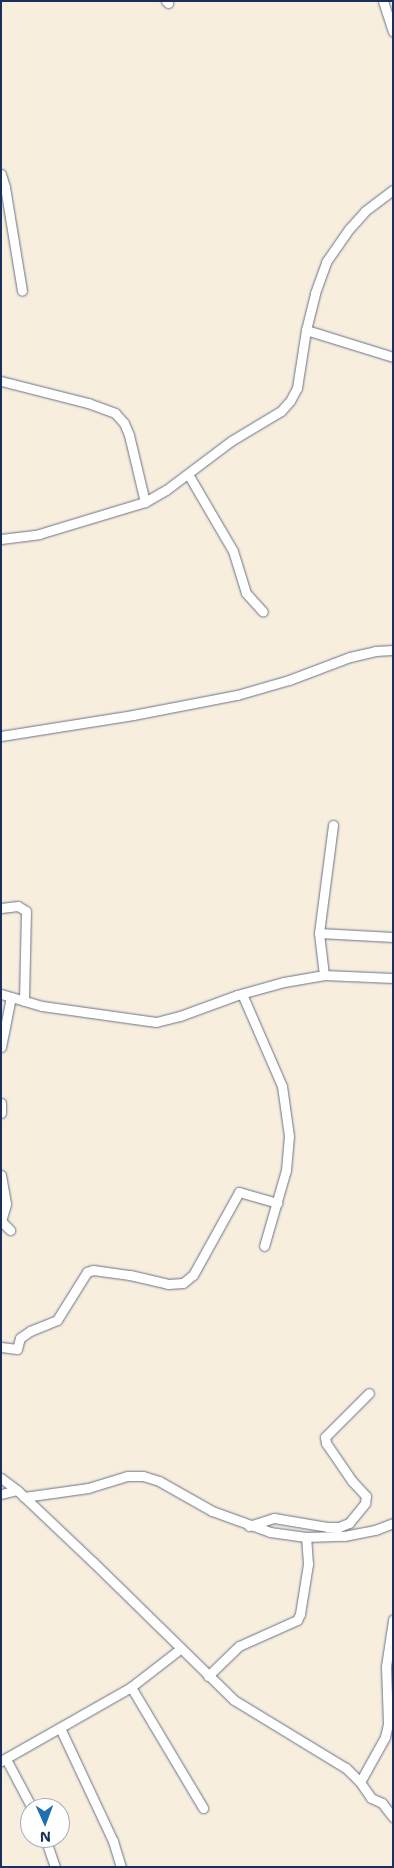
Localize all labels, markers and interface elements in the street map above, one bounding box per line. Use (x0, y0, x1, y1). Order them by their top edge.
north arrow (20, 1798, 70, 1848)
text: N (40, 1828, 51, 1846)

